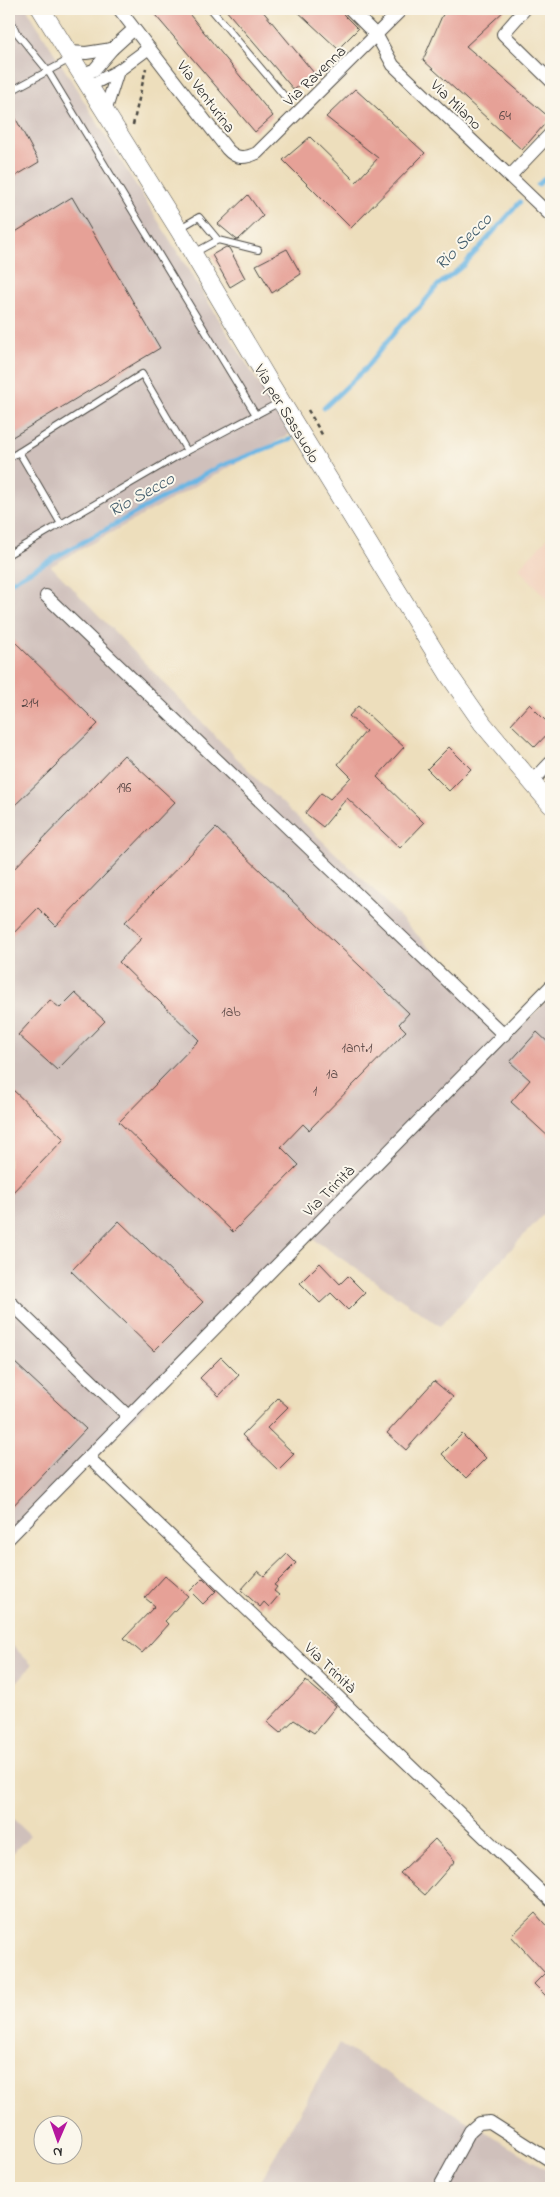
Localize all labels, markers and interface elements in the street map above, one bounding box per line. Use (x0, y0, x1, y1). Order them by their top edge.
street label: Via Ravenna (278, 40, 352, 113)
street label: Via Venturina (170, 55, 241, 138)
street label: Via Milano (424, 74, 487, 136)
house number: 64 (499, 106, 511, 127)
water label: Rio Secco (430, 207, 500, 277)
street label: Via per Sassuolo (247, 359, 325, 468)
water label: Rio Secco (104, 467, 180, 525)
house number: 214 (21, 693, 39, 714)
house number: 196 (117, 778, 131, 799)
house number: 1ab (221, 1002, 241, 1023)
house number: 1ant.1 (342, 1038, 373, 1059)
house number: 1a (326, 1064, 338, 1085)
house number: 1 (313, 1081, 318, 1102)
street label: Via Trinità (297, 1160, 361, 1224)
street label: Via Trinità (297, 1637, 361, 1700)
north arrow (32, 2114, 82, 2164)
text: N (53, 2141, 63, 2162)

